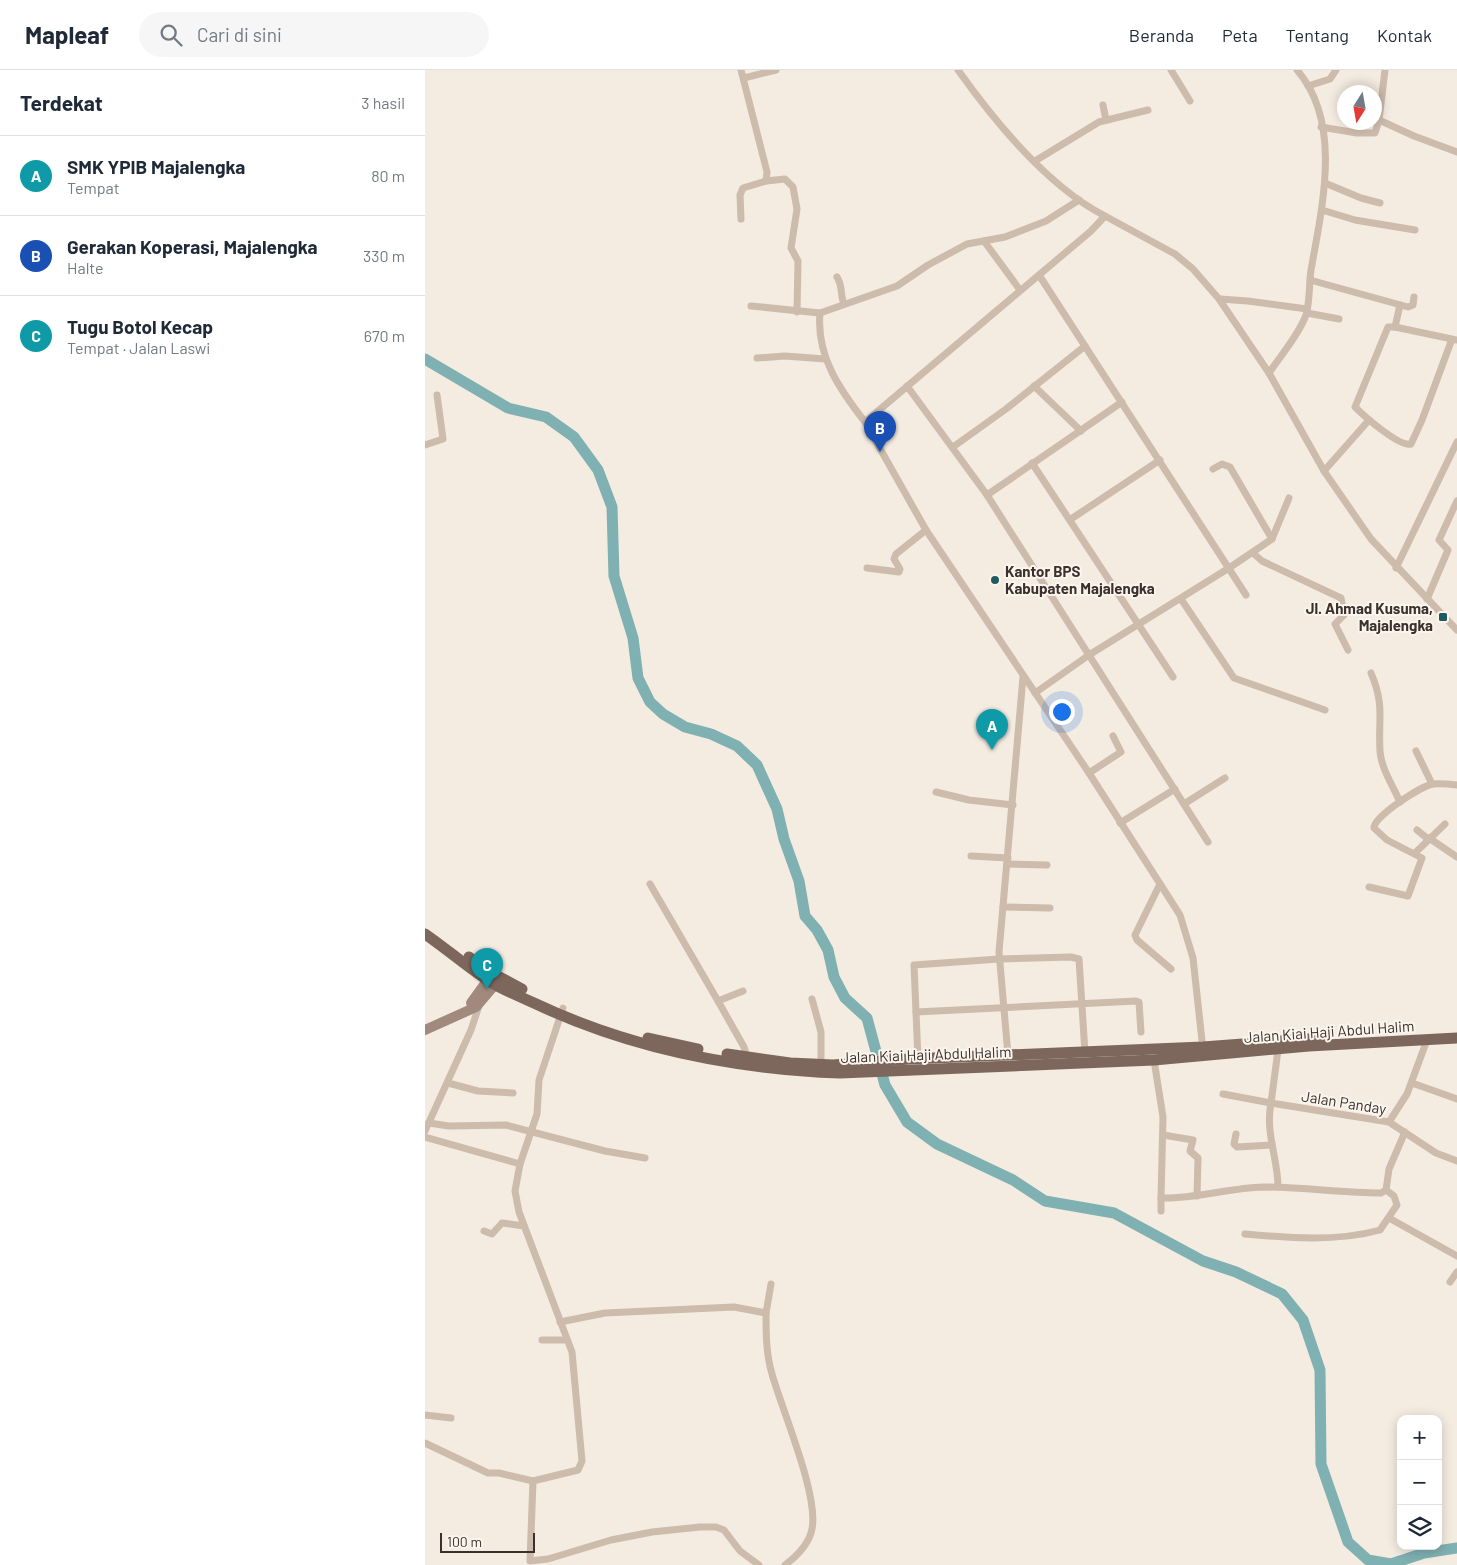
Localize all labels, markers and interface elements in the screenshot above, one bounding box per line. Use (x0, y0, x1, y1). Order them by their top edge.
search box (139, 12, 489, 57)
text: Mapleaf (25, 20, 109, 49)
icon: search (157, 21, 185, 49)
text: Cari di sini (197, 23, 282, 46)
text: Beranda (1129, 24, 1194, 46)
text: Peta (1222, 24, 1258, 46)
text: Tentang (1286, 24, 1349, 46)
text: Kontak (1377, 24, 1432, 46)
north arrow (1337, 85, 1382, 130)
text: Terdekat (20, 90, 103, 115)
text: 3 hasil (361, 93, 405, 112)
text: SMK YPIB Majalengka (67, 155, 245, 178)
text: A (31, 166, 41, 185)
text: 80 m (371, 166, 405, 185)
text: Tempat (67, 178, 120, 197)
text: Gerakan Koperasi, Majalengka (67, 235, 318, 258)
text: B (31, 246, 41, 265)
text: 330 m (363, 246, 405, 265)
text: Halte (67, 258, 103, 277)
text: Tugu Botol Kecap (67, 315, 213, 338)
text: C (31, 326, 41, 345)
text: 670 m (364, 326, 405, 345)
text: Tempat · Jalan Laswi (67, 338, 210, 357)
pin: B (864, 411, 896, 452)
place label: Kantor BPS Kabupaten Majalengka (1005, 562, 1155, 597)
marker: Kantor BPS Kabupaten Majalengka (989, 574, 1001, 586)
place label: Jl. Ahmad Kusuma, Majalengka (1306, 599, 1433, 634)
marker: Jl. Ahmad Kusuma, Majalengka (1437, 611, 1449, 623)
your location (1049, 699, 1075, 725)
pin: A (976, 709, 1008, 750)
pin: C (471, 948, 503, 989)
street label: Jalan Kiai Haji Abdul Halim (1243, 1016, 1415, 1046)
street label: Jalan Kiai Haji Abdul Halim (840, 1042, 1012, 1066)
street label: Jalan Panday (1300, 1086, 1388, 1118)
map controls (1397, 1415, 1442, 1550)
button: + (1397, 1415, 1442, 1460)
button: − (1397, 1460, 1442, 1505)
button: layers (1397, 1505, 1442, 1550)
scale bar (440, 1530, 535, 1553)
text: 100 m (447, 1533, 482, 1550)

